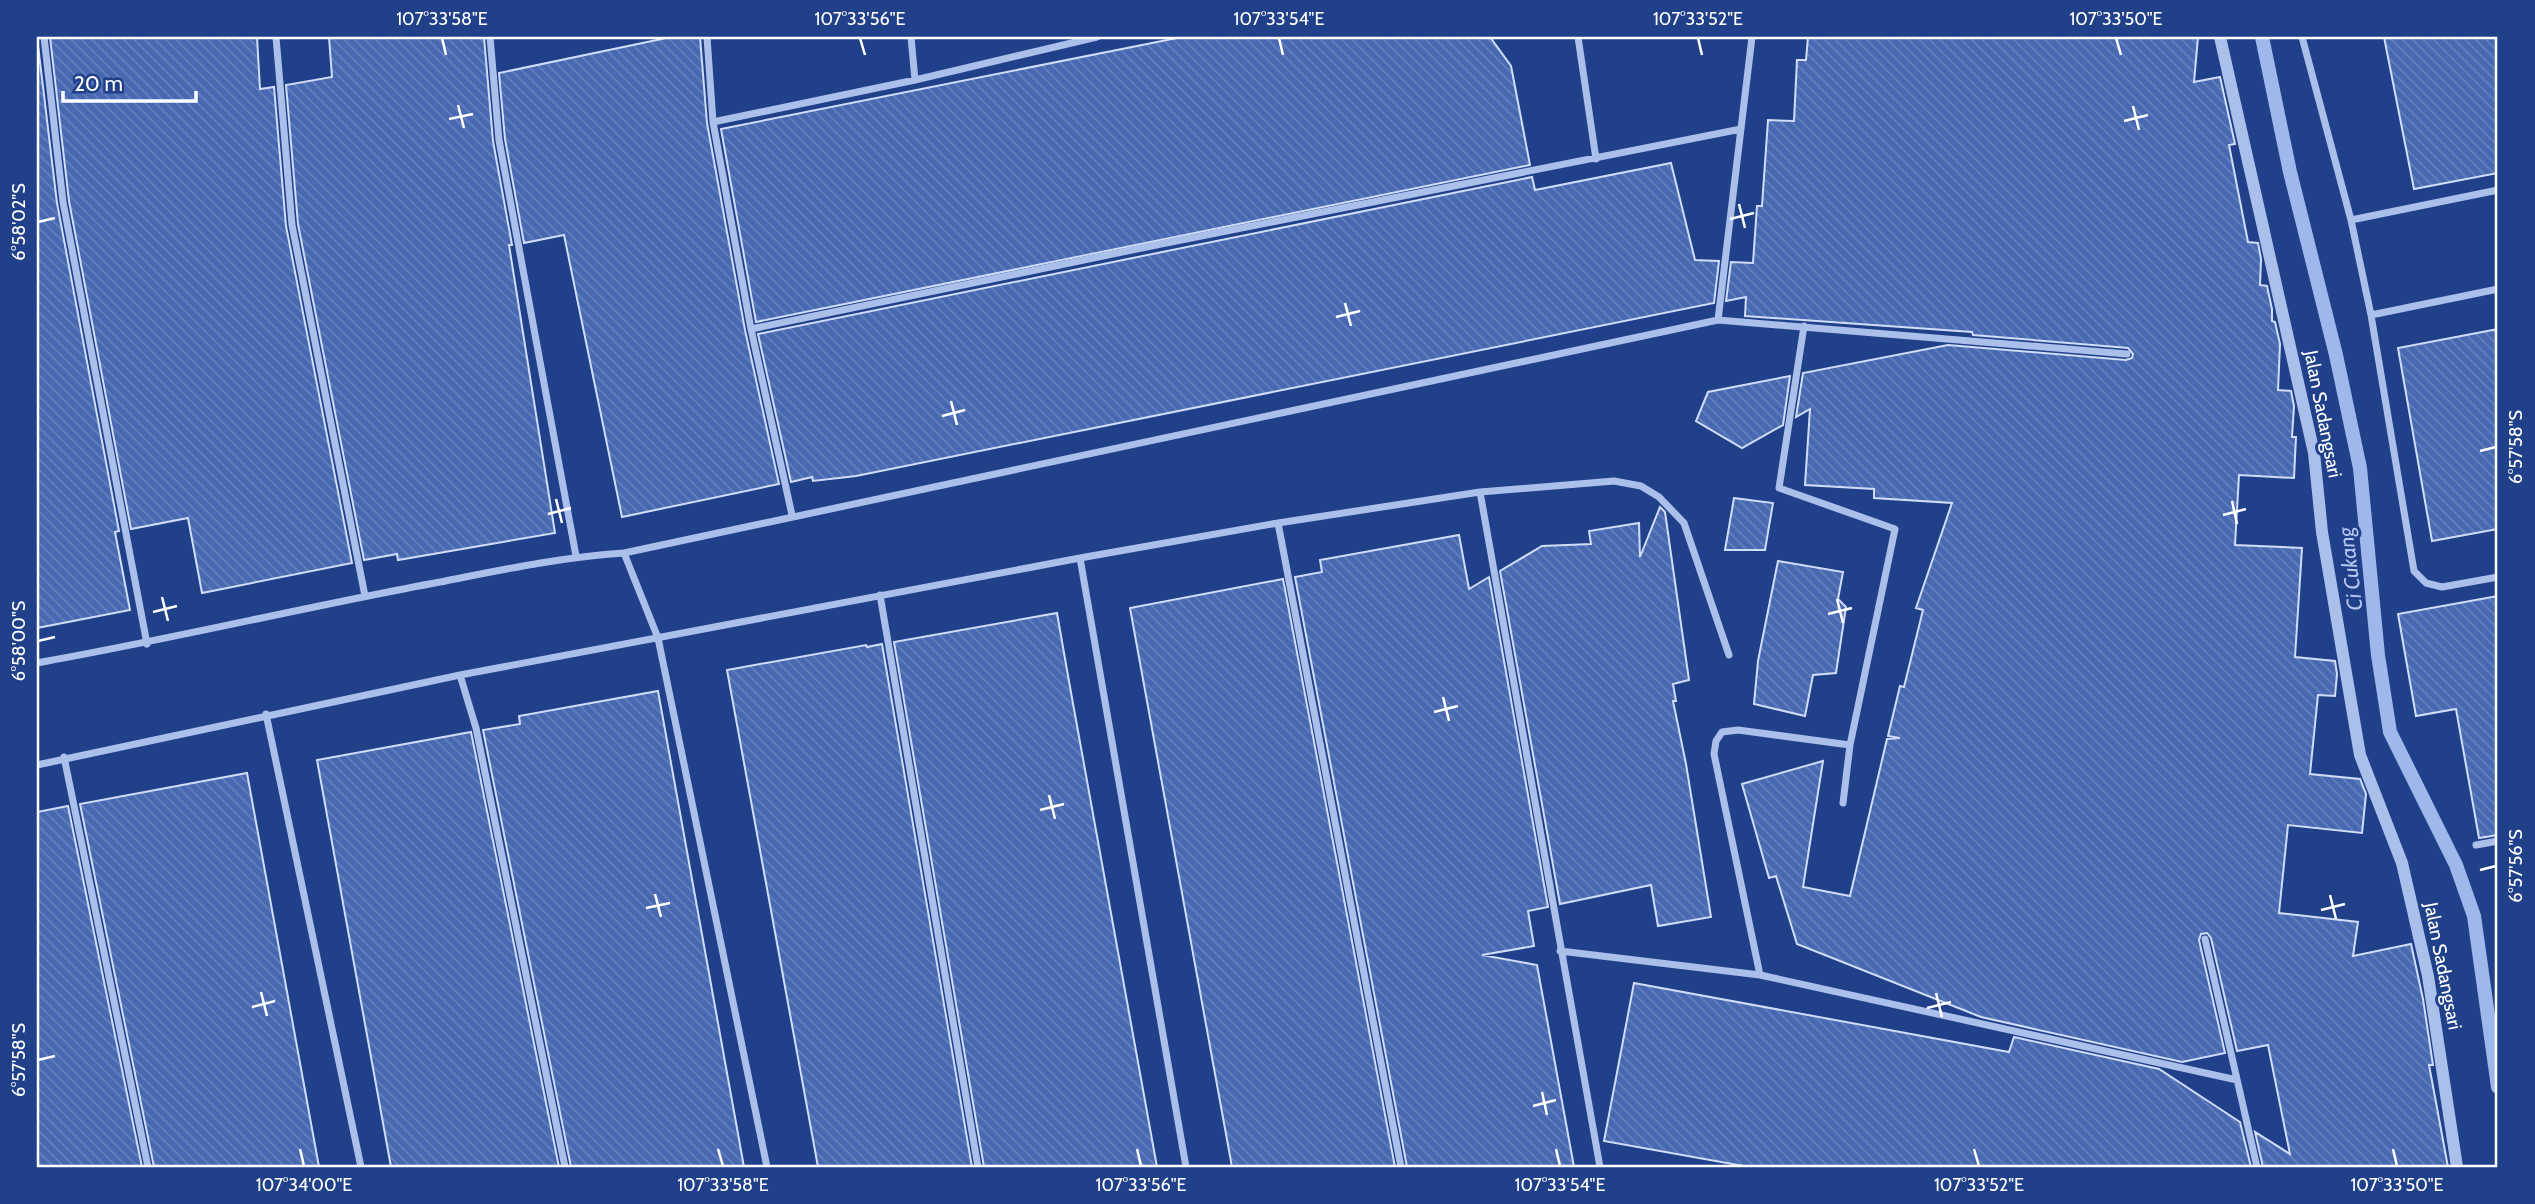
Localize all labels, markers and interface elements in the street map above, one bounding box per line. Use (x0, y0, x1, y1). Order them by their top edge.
text: 107°33'58"E (396, 8, 488, 30)
text: 107°33'56"E (815, 8, 905, 30)
text: 107°33'54"E (1234, 8, 1324, 30)
text: 107°33'52"E (1653, 8, 1743, 30)
text: 107°33'50"E (2069, 8, 2163, 30)
scale bar (63, 60, 196, 104)
text: 20 m (74, 71, 123, 96)
text: 6°58'02"S (8, 183, 30, 261)
street label: Jalan Sadangsari (2299, 347, 2347, 480)
text: 6°57'58"S (2505, 410, 2527, 484)
water label: Ci Cukang (2332, 524, 2368, 612)
text: 6°58'00"S (8, 601, 30, 681)
text: 6°57'56"S (2505, 829, 2527, 903)
street label: Jalan Sadangsari (2419, 899, 2467, 1032)
text: 6°57'58"S (8, 1023, 30, 1097)
text: 107°34'00"E (256, 1174, 352, 1196)
text: 107°33'58"E (677, 1174, 769, 1196)
text: 107°33'56"E (1096, 1174, 1186, 1196)
text: 107°33'54"E (1515, 1174, 1605, 1196)
text: 107°33'52"E (1934, 1174, 2024, 1196)
text: 107°33'50"E (2350, 1174, 2444, 1196)

